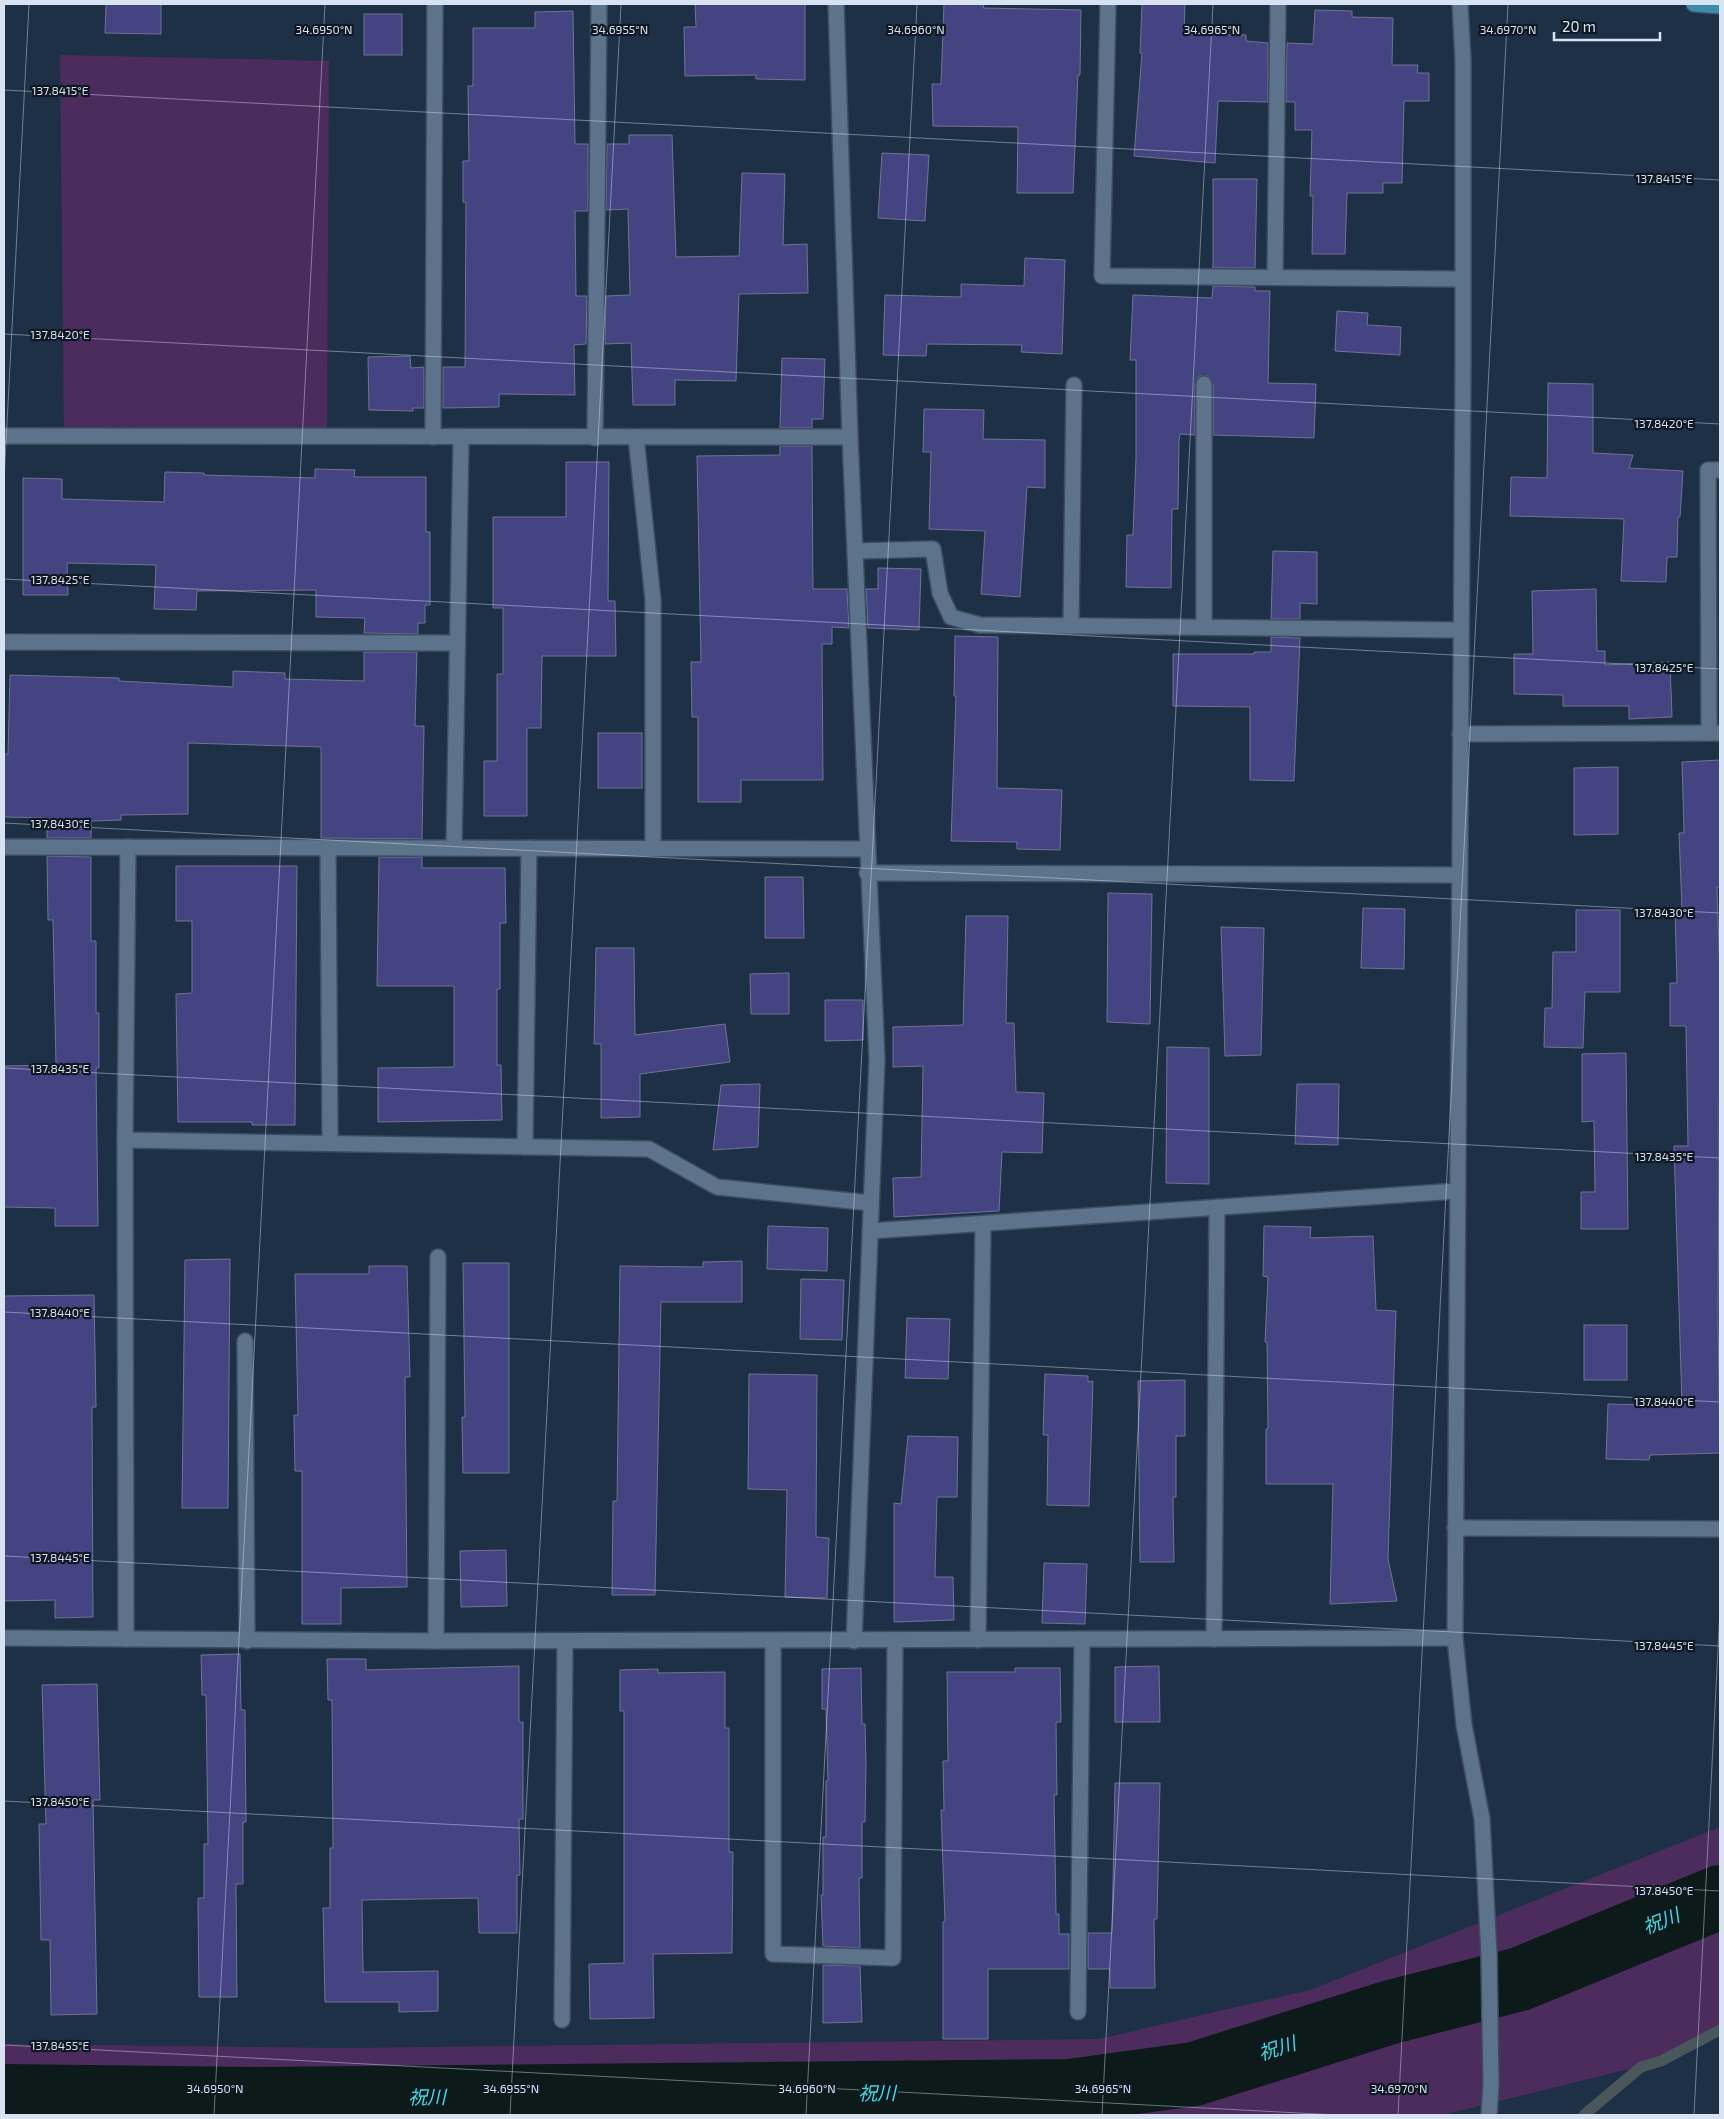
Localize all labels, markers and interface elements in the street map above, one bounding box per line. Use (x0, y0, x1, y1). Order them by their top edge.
scale bar (1554, 10, 1660, 42)
text: 20 m (1562, 17, 1596, 35)
text: 34.6950°N (295, 22, 353, 36)
text: 34.6955°N (592, 22, 648, 36)
text: 34.6960°N (887, 22, 945, 36)
text: 34.6965°N (1184, 22, 1240, 36)
text: 34.6970°N (1480, 22, 1536, 36)
text: 137.8415°E (32, 83, 89, 97)
text: 137.8415°E (1636, 171, 1693, 185)
text: 137.8420°E (30, 327, 90, 341)
text: 137.8420°E (1634, 416, 1694, 430)
text: 137.8425°E (31, 572, 90, 586)
text: 137.8425°E (1635, 660, 1694, 674)
text: 137.8430°E (30, 816, 90, 830)
text: 137.8430°E (1634, 905, 1694, 919)
text: 137.8435°E (31, 1061, 90, 1075)
text: 137.8435°E (1635, 1149, 1694, 1163)
text: 137.8440°E (30, 1305, 90, 1319)
text: 137.8440°E (1634, 1394, 1694, 1408)
text: 137.8445°E (30, 1550, 90, 1564)
text: 137.8445°E (1634, 1638, 1694, 1652)
text: 137.8450°E (30, 1794, 90, 1808)
text: 137.8450°E (1634, 1883, 1694, 1897)
water label: 祝川 (1639, 1902, 1685, 1938)
water label: 祝川 (1255, 2030, 1300, 2064)
text: 137.8455°E (31, 2038, 89, 2052)
text: 34.6950°N (186, 2081, 244, 2095)
text: 34.6955°N (483, 2081, 539, 2095)
text: 34.6960°N (778, 2081, 836, 2095)
water label: 祝川 (858, 2081, 898, 2104)
text: 34.6965°N (1075, 2081, 1131, 2095)
text: 34.6970°N (1371, 2081, 1427, 2095)
water label: 祝川 (408, 2085, 448, 2108)

